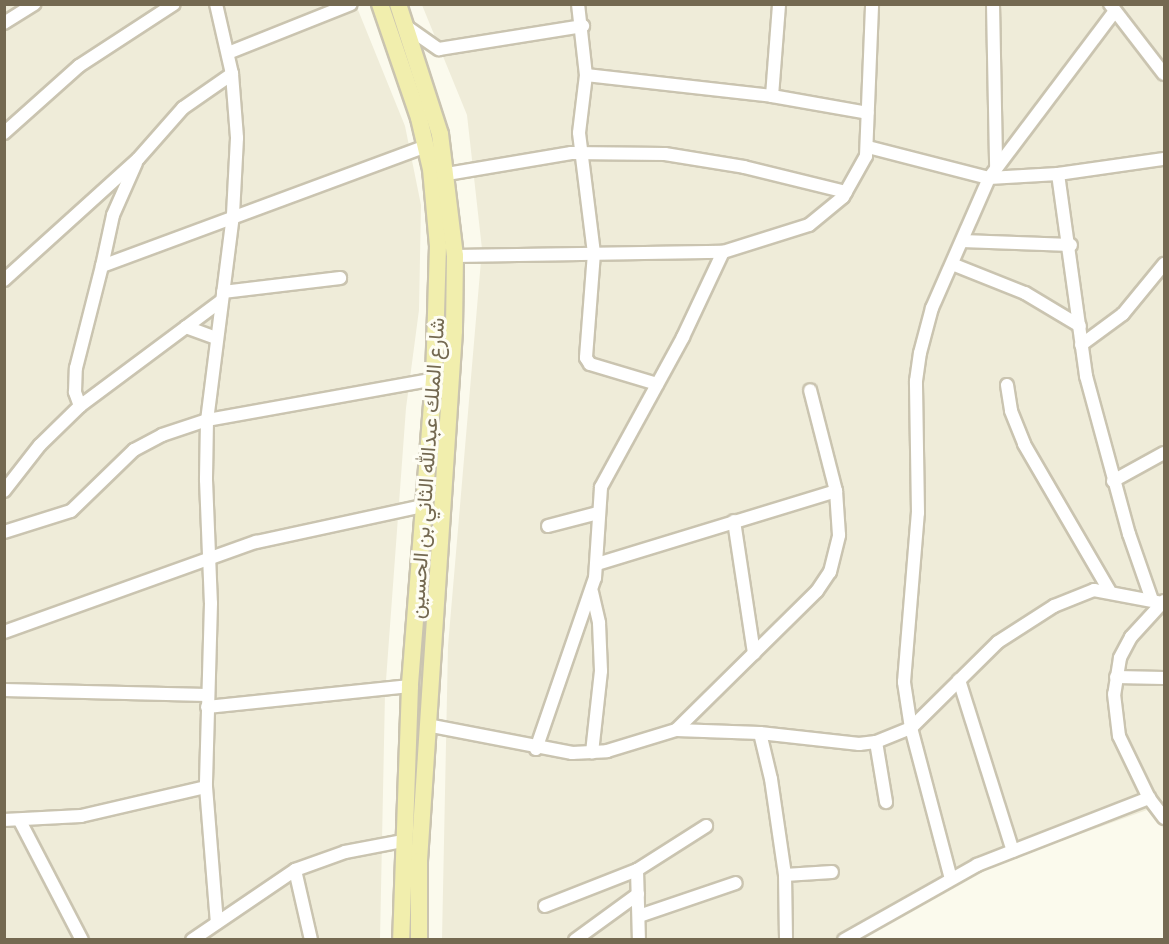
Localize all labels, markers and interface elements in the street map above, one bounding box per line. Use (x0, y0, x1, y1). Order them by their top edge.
street label: شارع الملك عبدالله الثاني بن الحسين (403, 316, 449, 620)

